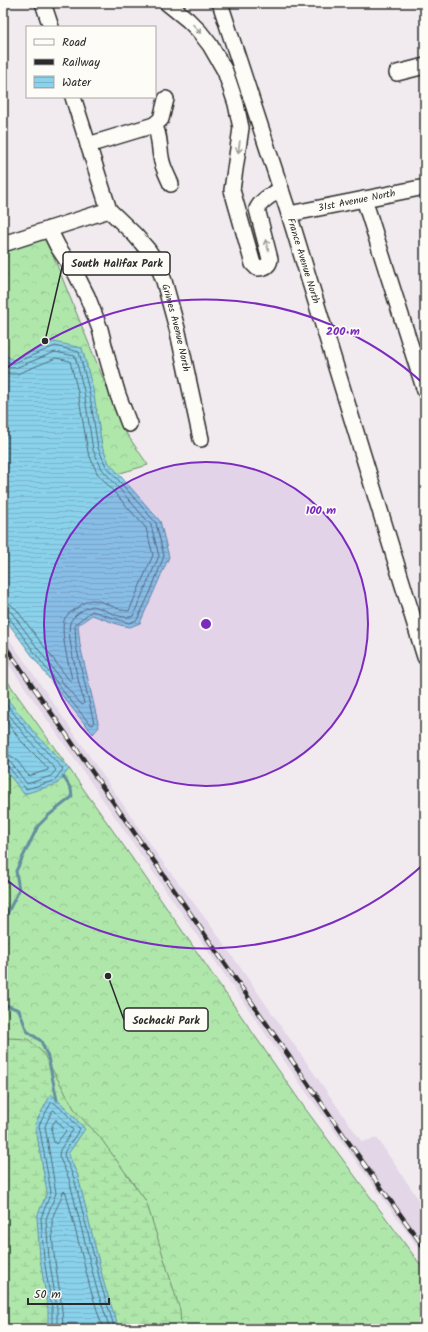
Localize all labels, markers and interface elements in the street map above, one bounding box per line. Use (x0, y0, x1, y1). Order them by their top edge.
one-way arrow (192, 23, 201, 34)
legend (26, 26, 156, 98)
text: Road (62, 33, 87, 52)
text: Railway (62, 53, 100, 72)
text: Water (62, 73, 92, 92)
one-way arrow (235, 140, 243, 153)
street label: 31st Avenue North (317, 185, 397, 216)
street label: France Avenue North (283, 216, 324, 306)
one-way arrow (262, 239, 270, 252)
callout: South Halifax Park (63, 252, 170, 275)
text: South Halifax Park (71, 255, 163, 273)
street label: Grimes Avenue North (157, 282, 194, 373)
text: 200 m (326, 322, 360, 341)
text: 100 m (306, 501, 336, 520)
centre of rings (199, 617, 213, 631)
callout: Sochacki Park (124, 1008, 208, 1031)
text: Sochacki Park (132, 1012, 200, 1030)
scale bar (28, 1280, 109, 1306)
text: 50 m (34, 1285, 61, 1304)

